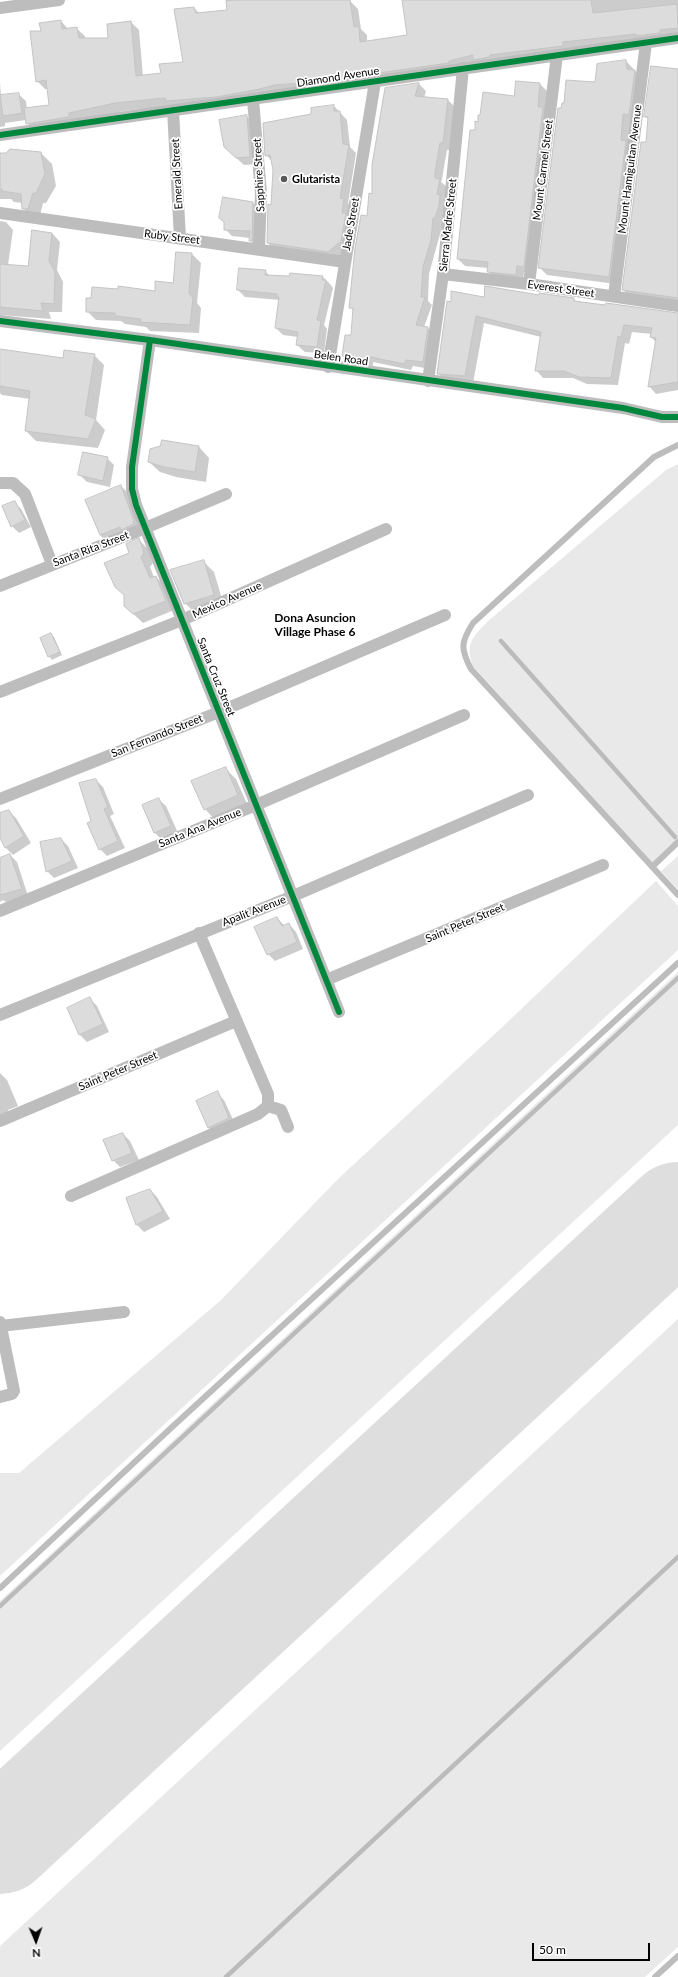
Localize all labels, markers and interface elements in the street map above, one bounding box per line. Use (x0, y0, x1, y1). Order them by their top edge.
street label: Diamond Avenue (296, 64, 380, 90)
street label: Mount Hamiguitan Avenue (616, 104, 644, 234)
street label: Mount Carmel Street (530, 119, 556, 221)
street label: Emerald Street (169, 138, 185, 210)
street label: Sapphire Street (250, 138, 268, 212)
place label: Glutarista (292, 172, 340, 186)
marker: Glutarista (279, 174, 289, 184)
street label: Sierra Madre Street (437, 178, 459, 272)
street label: Jade Street (340, 196, 362, 252)
street label: Ruby Street (143, 227, 201, 247)
street label: Everest Street (527, 278, 595, 300)
street label: Belen Road (313, 348, 369, 368)
street label: Santa Rita Street (51, 528, 131, 570)
street label: Mexico Avenue (190, 579, 264, 621)
district label: Dona Asuncion Village Phase 6 (274, 611, 356, 639)
street label: Santa Cruz Street (194, 636, 238, 718)
street label: San Fernando Street (109, 712, 205, 760)
street label: Santa Ana Avenue (157, 805, 243, 851)
street label: Apalit Avenue (220, 893, 288, 929)
street label: Saint Peter Street (424, 900, 506, 946)
street label: Saint Peter Street (77, 1048, 159, 1094)
north arrow (16, 1921, 56, 1961)
scale bar (534, 1935, 652, 1961)
text: 50 m (539, 1942, 566, 1957)
text: N (32, 1947, 41, 1960)

